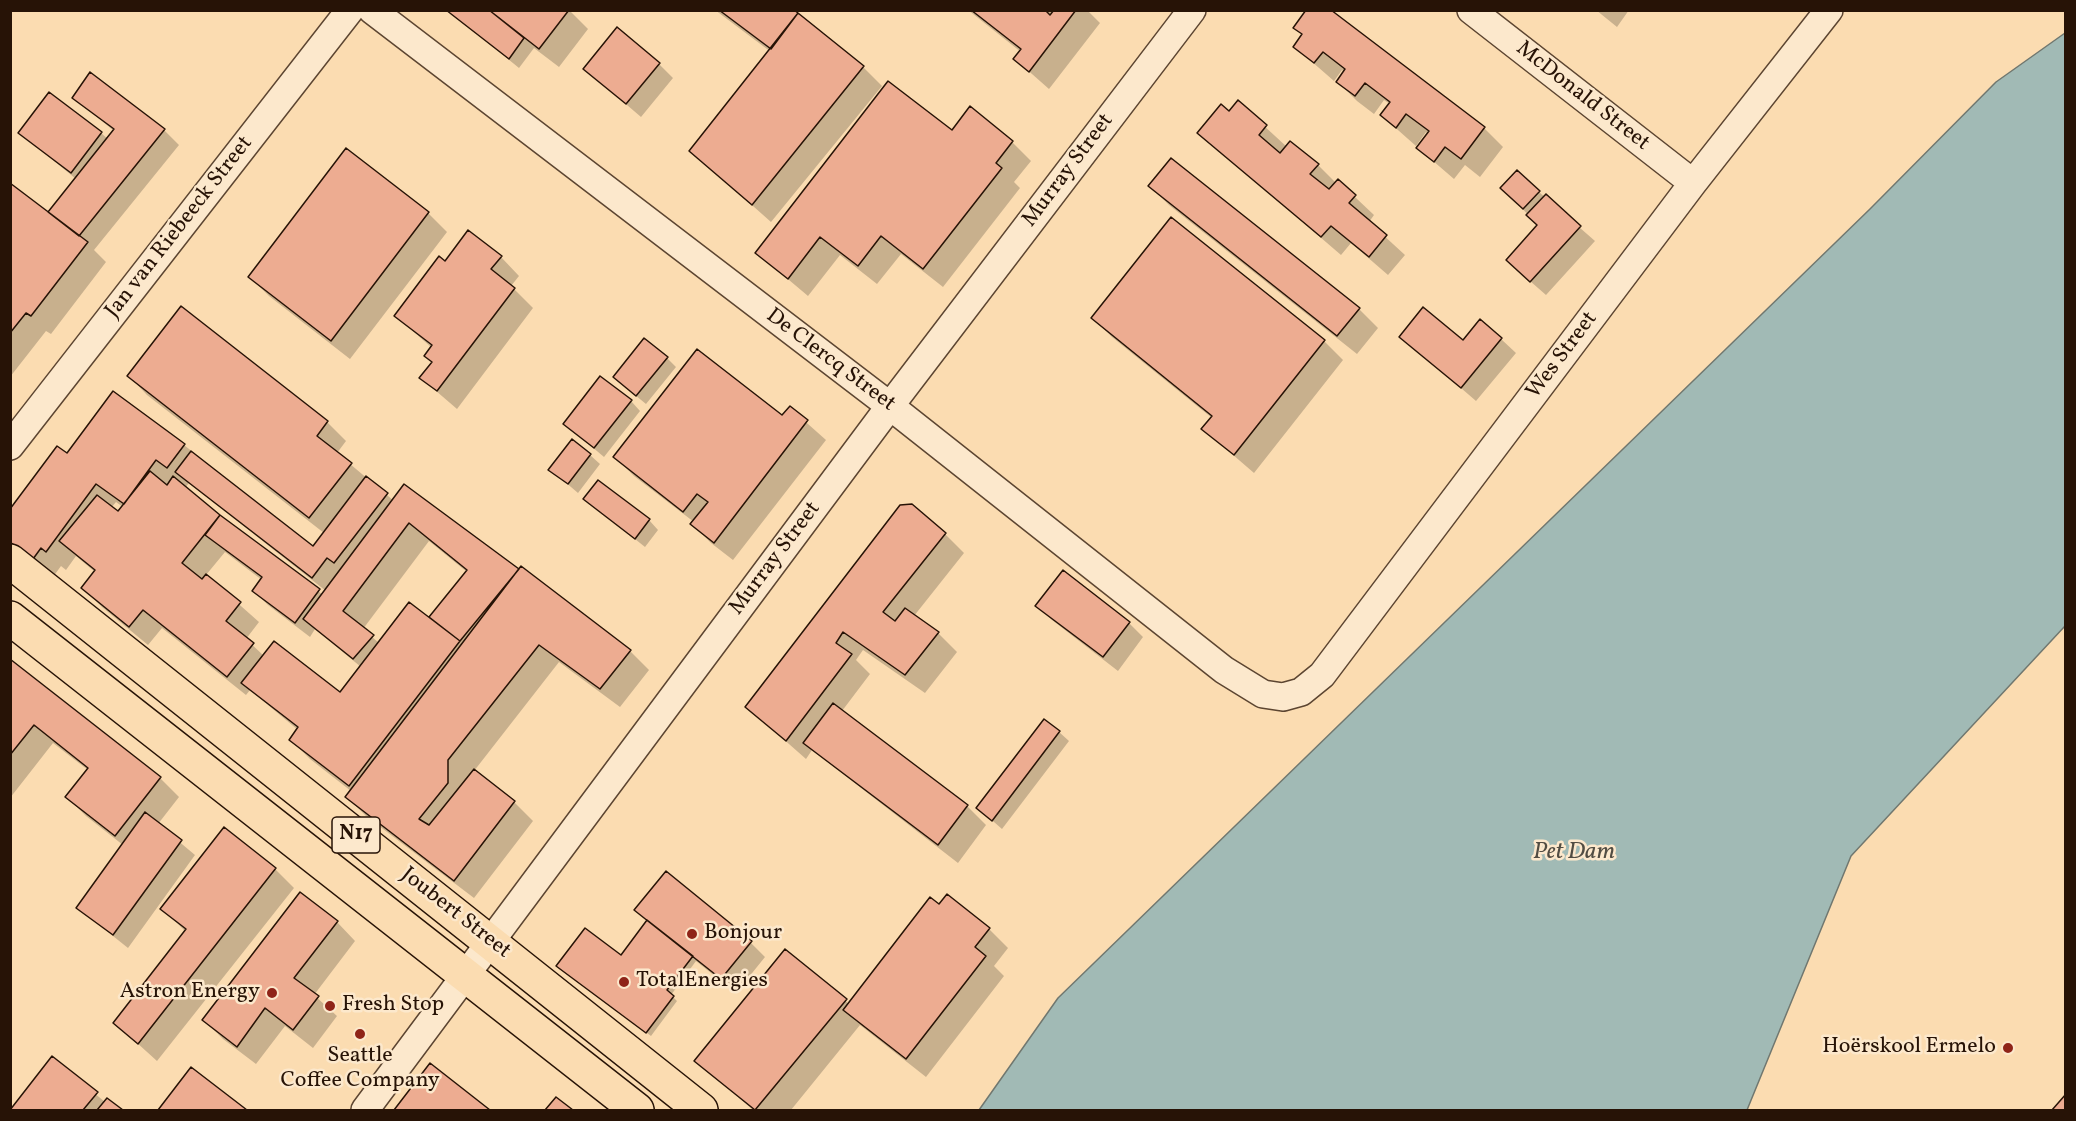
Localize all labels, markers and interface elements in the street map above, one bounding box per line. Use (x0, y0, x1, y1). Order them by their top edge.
street label: McDonald Street (1510, 36, 1654, 158)
street label: Murray Street (1018, 109, 1120, 233)
street label: Jan van Riebeeck Street (101, 132, 259, 324)
street label: De Clercq Street (760, 304, 900, 418)
street label: Wes Street (1522, 307, 1604, 405)
street label: Murray Street (725, 497, 827, 621)
road number: N17 (332, 817, 380, 853)
water label: Pet Dam (1533, 840, 1615, 868)
street label: Joubert Street (395, 863, 515, 965)
place label: Bonjour (704, 921, 782, 947)
marker: Bonjour (685, 927, 699, 941)
place label: TotalEnergies (636, 969, 768, 995)
marker: TotalEnergies (617, 975, 631, 989)
place label: Astron Energy (120, 980, 260, 1006)
marker: Astron Energy (265, 986, 279, 1000)
place label: Fresh Stop (342, 993, 444, 1019)
marker: Fresh Stop (323, 999, 337, 1013)
marker: Seattle Coffee Company (353, 1027, 367, 1041)
place label: Hoërskool Ermelo (1822, 1035, 1996, 1061)
marker: Hoërskool Ermelo (2001, 1041, 2015, 1055)
place label: Seattle Coffee Company (280, 1044, 440, 1096)

